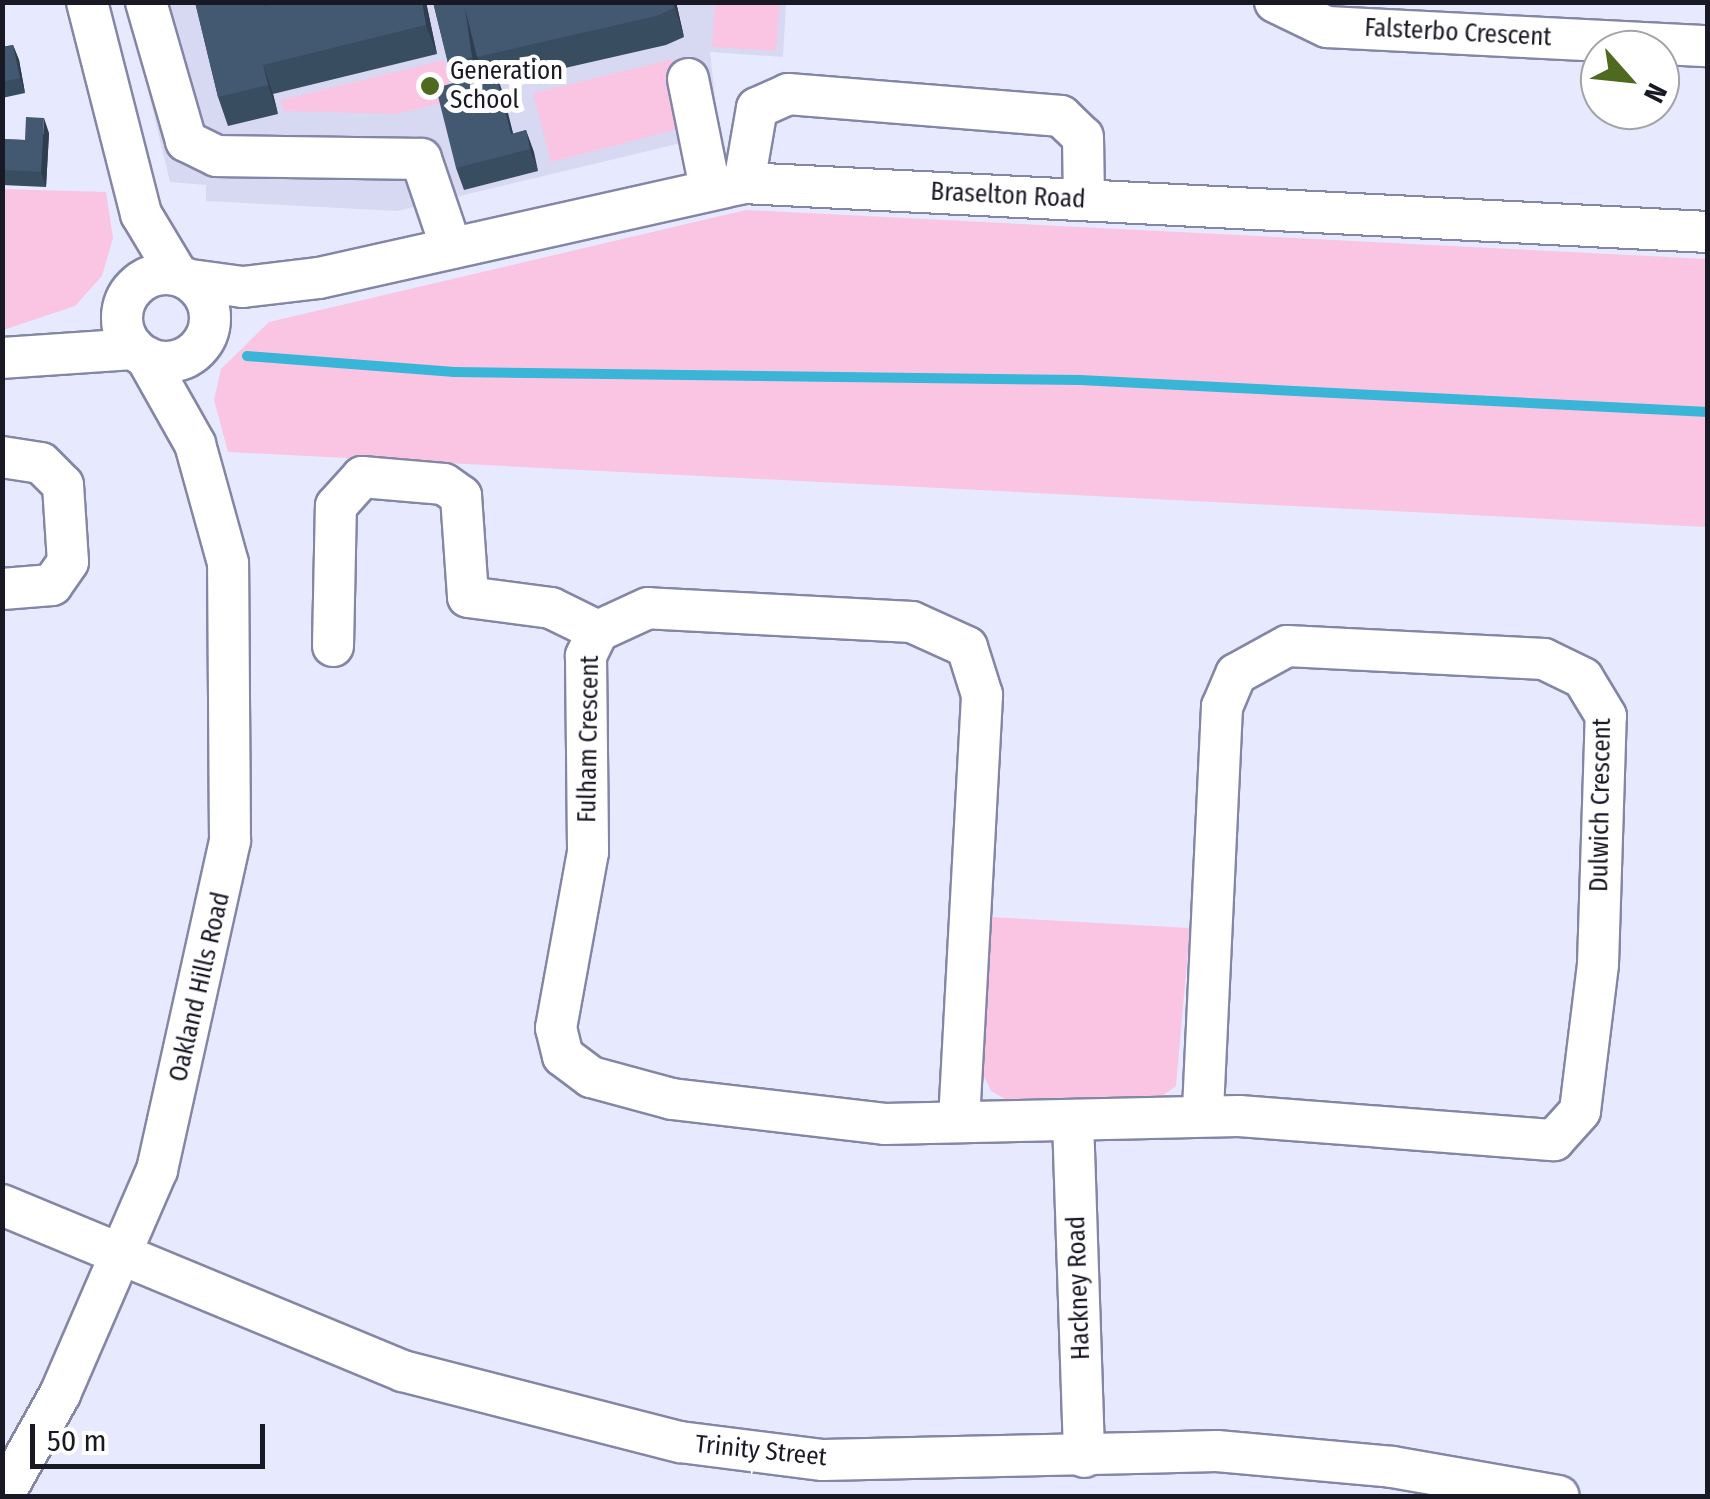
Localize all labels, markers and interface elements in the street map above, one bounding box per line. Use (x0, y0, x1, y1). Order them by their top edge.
street label: Falsterbo Crescent (1364, 13, 1552, 53)
north arrow (1580, 30, 1680, 130)
place label: Generation School (450, 57, 563, 116)
marker: Generation School (419, 75, 441, 97)
text: N (1637, 78, 1674, 108)
street label: Braselton Road (930, 177, 1086, 215)
street label: Fulham Crescent (573, 655, 605, 823)
street label: Dulwich Crescent (1584, 718, 1618, 892)
street label: Oakland Hills Road (164, 889, 236, 1085)
street label: Hackney Road (1061, 1216, 1097, 1360)
scale bar (35, 1404, 270, 1466)
text: 50 m (47, 1423, 107, 1459)
street label: Trinity Street (694, 1429, 828, 1473)

